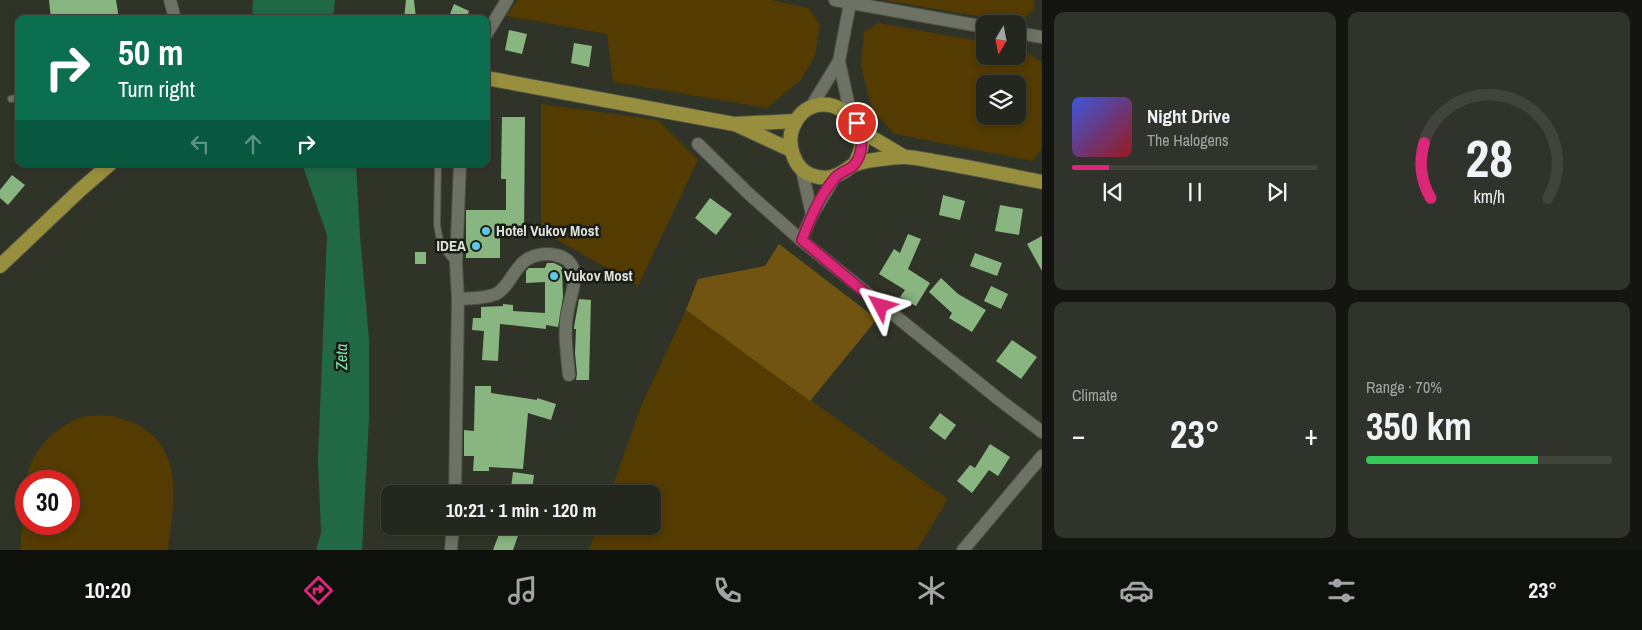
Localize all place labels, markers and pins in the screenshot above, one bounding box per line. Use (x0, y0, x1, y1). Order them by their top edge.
pin (836, 102, 878, 144)
place label: Hotel Vukov Most (496, 220, 599, 241)
marker: Hotel Vukov Most (480, 225, 492, 237)
place label: IDEA (437, 235, 466, 256)
marker: IDEA (470, 240, 482, 252)
place label: Vukov Most (564, 265, 633, 286)
marker: Vukov Most (548, 270, 560, 282)

